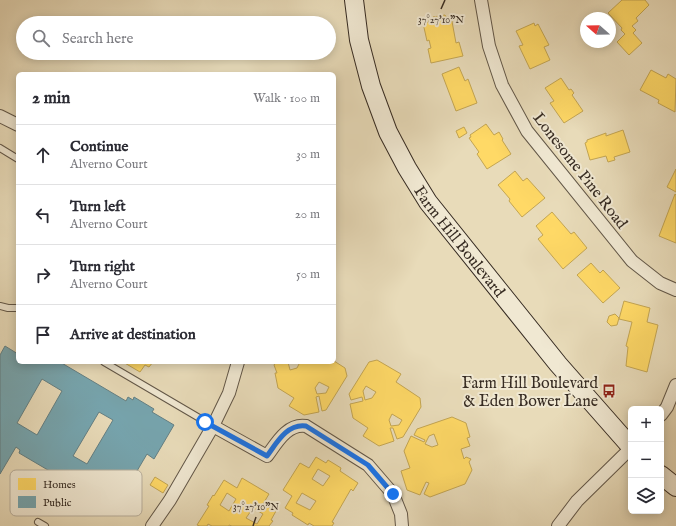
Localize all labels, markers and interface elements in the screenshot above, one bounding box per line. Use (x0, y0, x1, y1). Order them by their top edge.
north arrow (580, 12, 616, 48)
text: 37°27'10"N (418, 14, 464, 27)
search box (16, 16, 336, 60)
icon: search (30, 27, 52, 49)
text: Search here (62, 29, 133, 48)
text: 2 min (32, 88, 70, 109)
text: Walk · 100 m (253, 90, 320, 107)
street label: Lonesome Pine Road (528, 109, 631, 234)
text: Continue (70, 137, 128, 156)
icon: ahead (32, 144, 54, 166)
text: 30 m (296, 146, 320, 163)
text: Alverno Court (70, 156, 148, 173)
street label: Farm Hill Boulevard (408, 183, 509, 302)
text: Turn left (70, 197, 126, 216)
icon: left (32, 204, 54, 226)
text: 20 m (295, 206, 320, 223)
text: Alverno Court (70, 216, 148, 233)
text: Turn right (70, 257, 135, 276)
icon: right (32, 264, 54, 286)
text: 50 m (296, 266, 320, 283)
text: Alverno Court (70, 276, 148, 293)
icon: arrive (32, 324, 54, 346)
text: Arrive at destination (70, 325, 196, 344)
place label: Farm Hill Boulevard & Eden Bower Lane (462, 374, 598, 412)
bus stop icon: Farm Hill Boulevard & Eden Bower Lane (601, 383, 617, 399)
map controls (628, 406, 664, 514)
button: + (628, 406, 664, 442)
route start (196, 413, 214, 431)
button: − (628, 442, 664, 478)
legend (10, 470, 142, 516)
text: Homes (43, 478, 76, 492)
button: layers (628, 478, 664, 514)
route end (384, 485, 402, 503)
text: Public (43, 496, 72, 510)
text: 37°27'10"N (233, 501, 279, 514)

